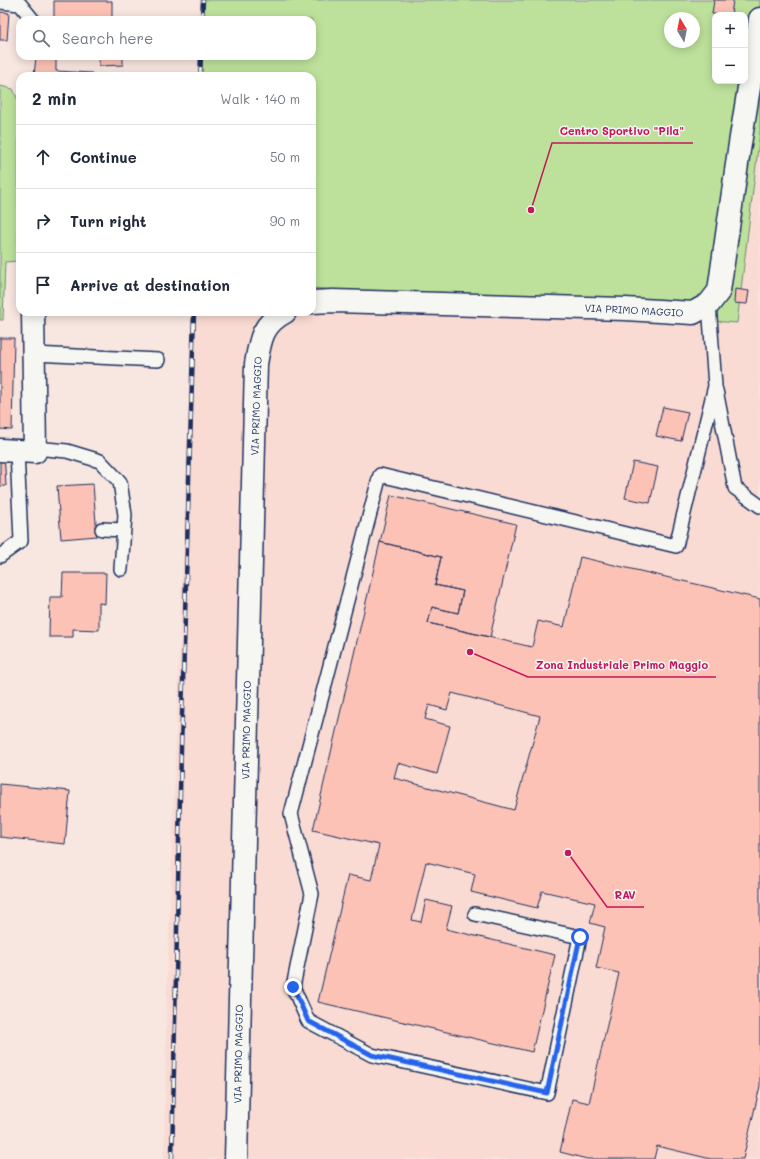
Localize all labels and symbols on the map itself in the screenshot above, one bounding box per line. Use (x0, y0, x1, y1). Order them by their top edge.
north arrow (664, 12, 700, 48)
callout: Centro Sportivo "Pila" (552, 120, 693, 143)
text: Centro Sportivo "Pila" (560, 123, 684, 138)
street label: VIA PRIMO MAGGIO (584, 300, 684, 320)
street label: VIA PRIMO MAGGIO (247, 356, 265, 456)
callout: Zona Industriale Primo Maggio (528, 654, 716, 677)
text: Zona Industriale Primo Maggio (536, 657, 708, 672)
street label: VIA PRIMO MAGGIO (238, 680, 254, 780)
callout: RAV (607, 884, 644, 907)
text: RAV (615, 887, 635, 902)
route start (571, 928, 589, 946)
route end (284, 978, 302, 996)
street label: VIA PRIMO MAGGIO (230, 1004, 246, 1104)

